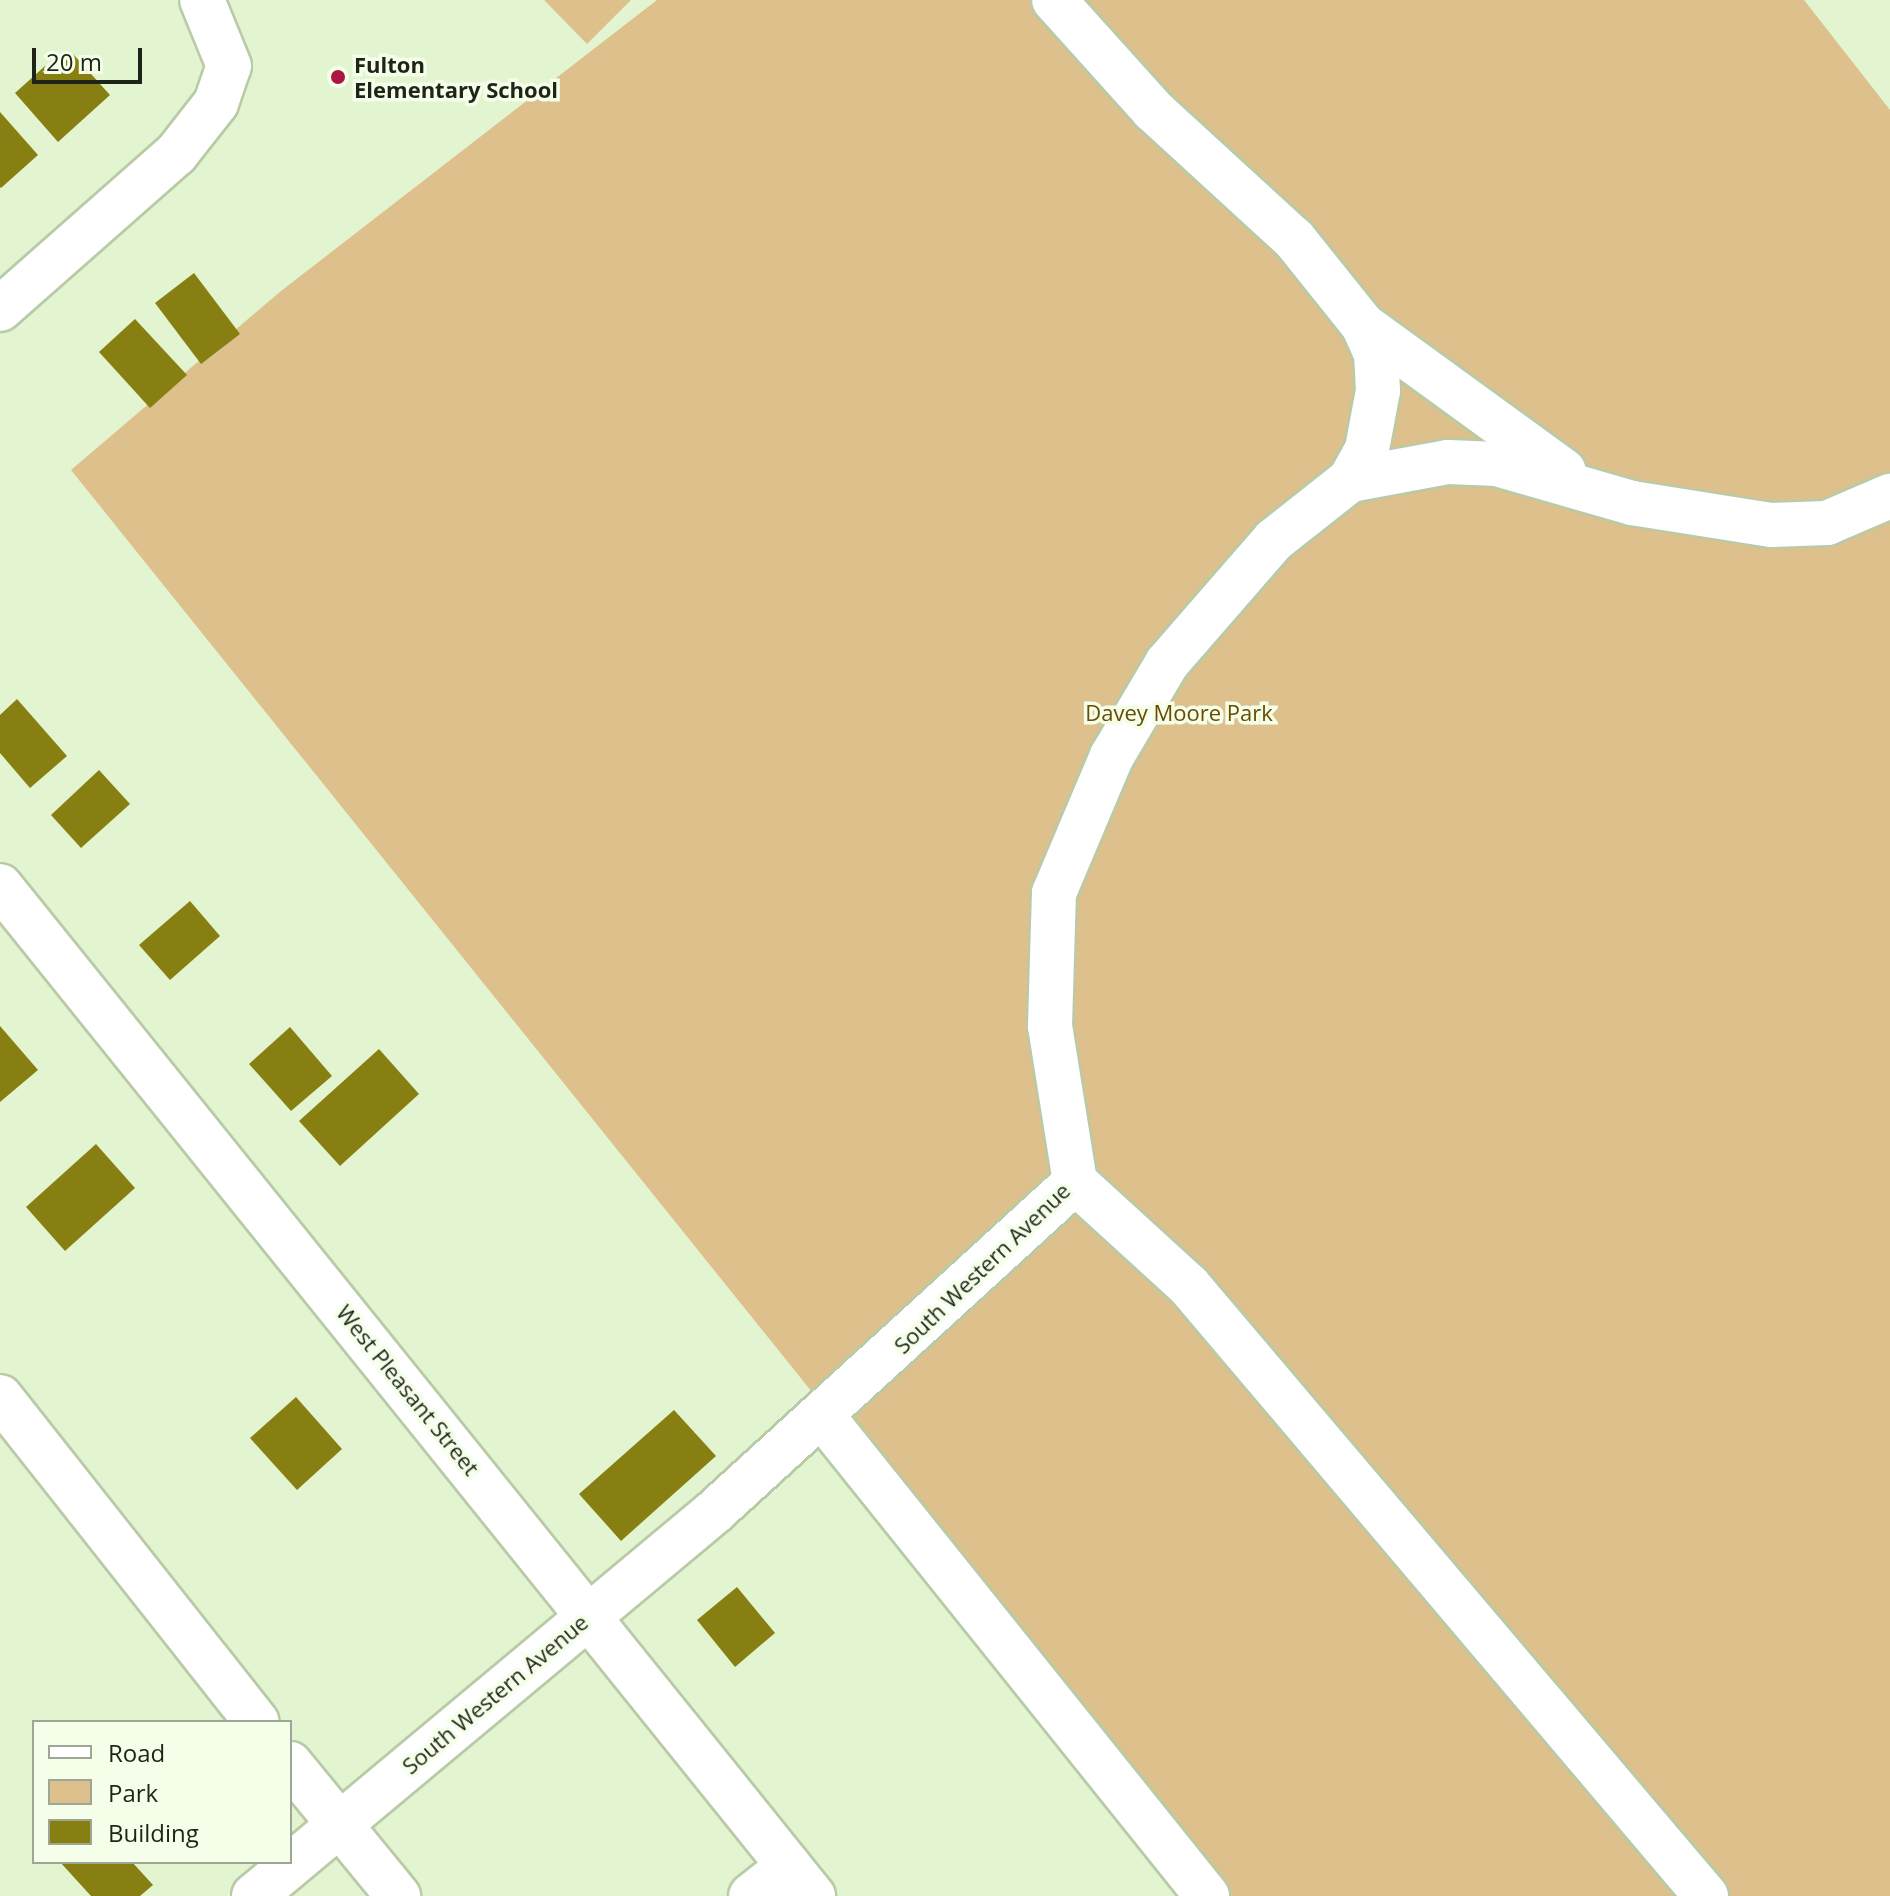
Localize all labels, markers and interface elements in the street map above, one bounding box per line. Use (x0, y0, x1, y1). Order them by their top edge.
scale bar (36, 32, 146, 82)
text: 20 m (46, 45, 102, 78)
place label: Fulton Elementary School (354, 51, 558, 102)
marker: Fulton Elementary School (329, 68, 347, 86)
park label: Davey Moore Park (1085, 700, 1273, 726)
street label: South Western Avenue (889, 1177, 1075, 1359)
street label: West Pleasant Street (331, 1300, 485, 1480)
street label: South Western Avenue (397, 1609, 593, 1779)
legend (32, 1720, 292, 1864)
text: Road (108, 1736, 165, 1769)
text: Park (108, 1776, 158, 1809)
text: Building (108, 1816, 199, 1849)

